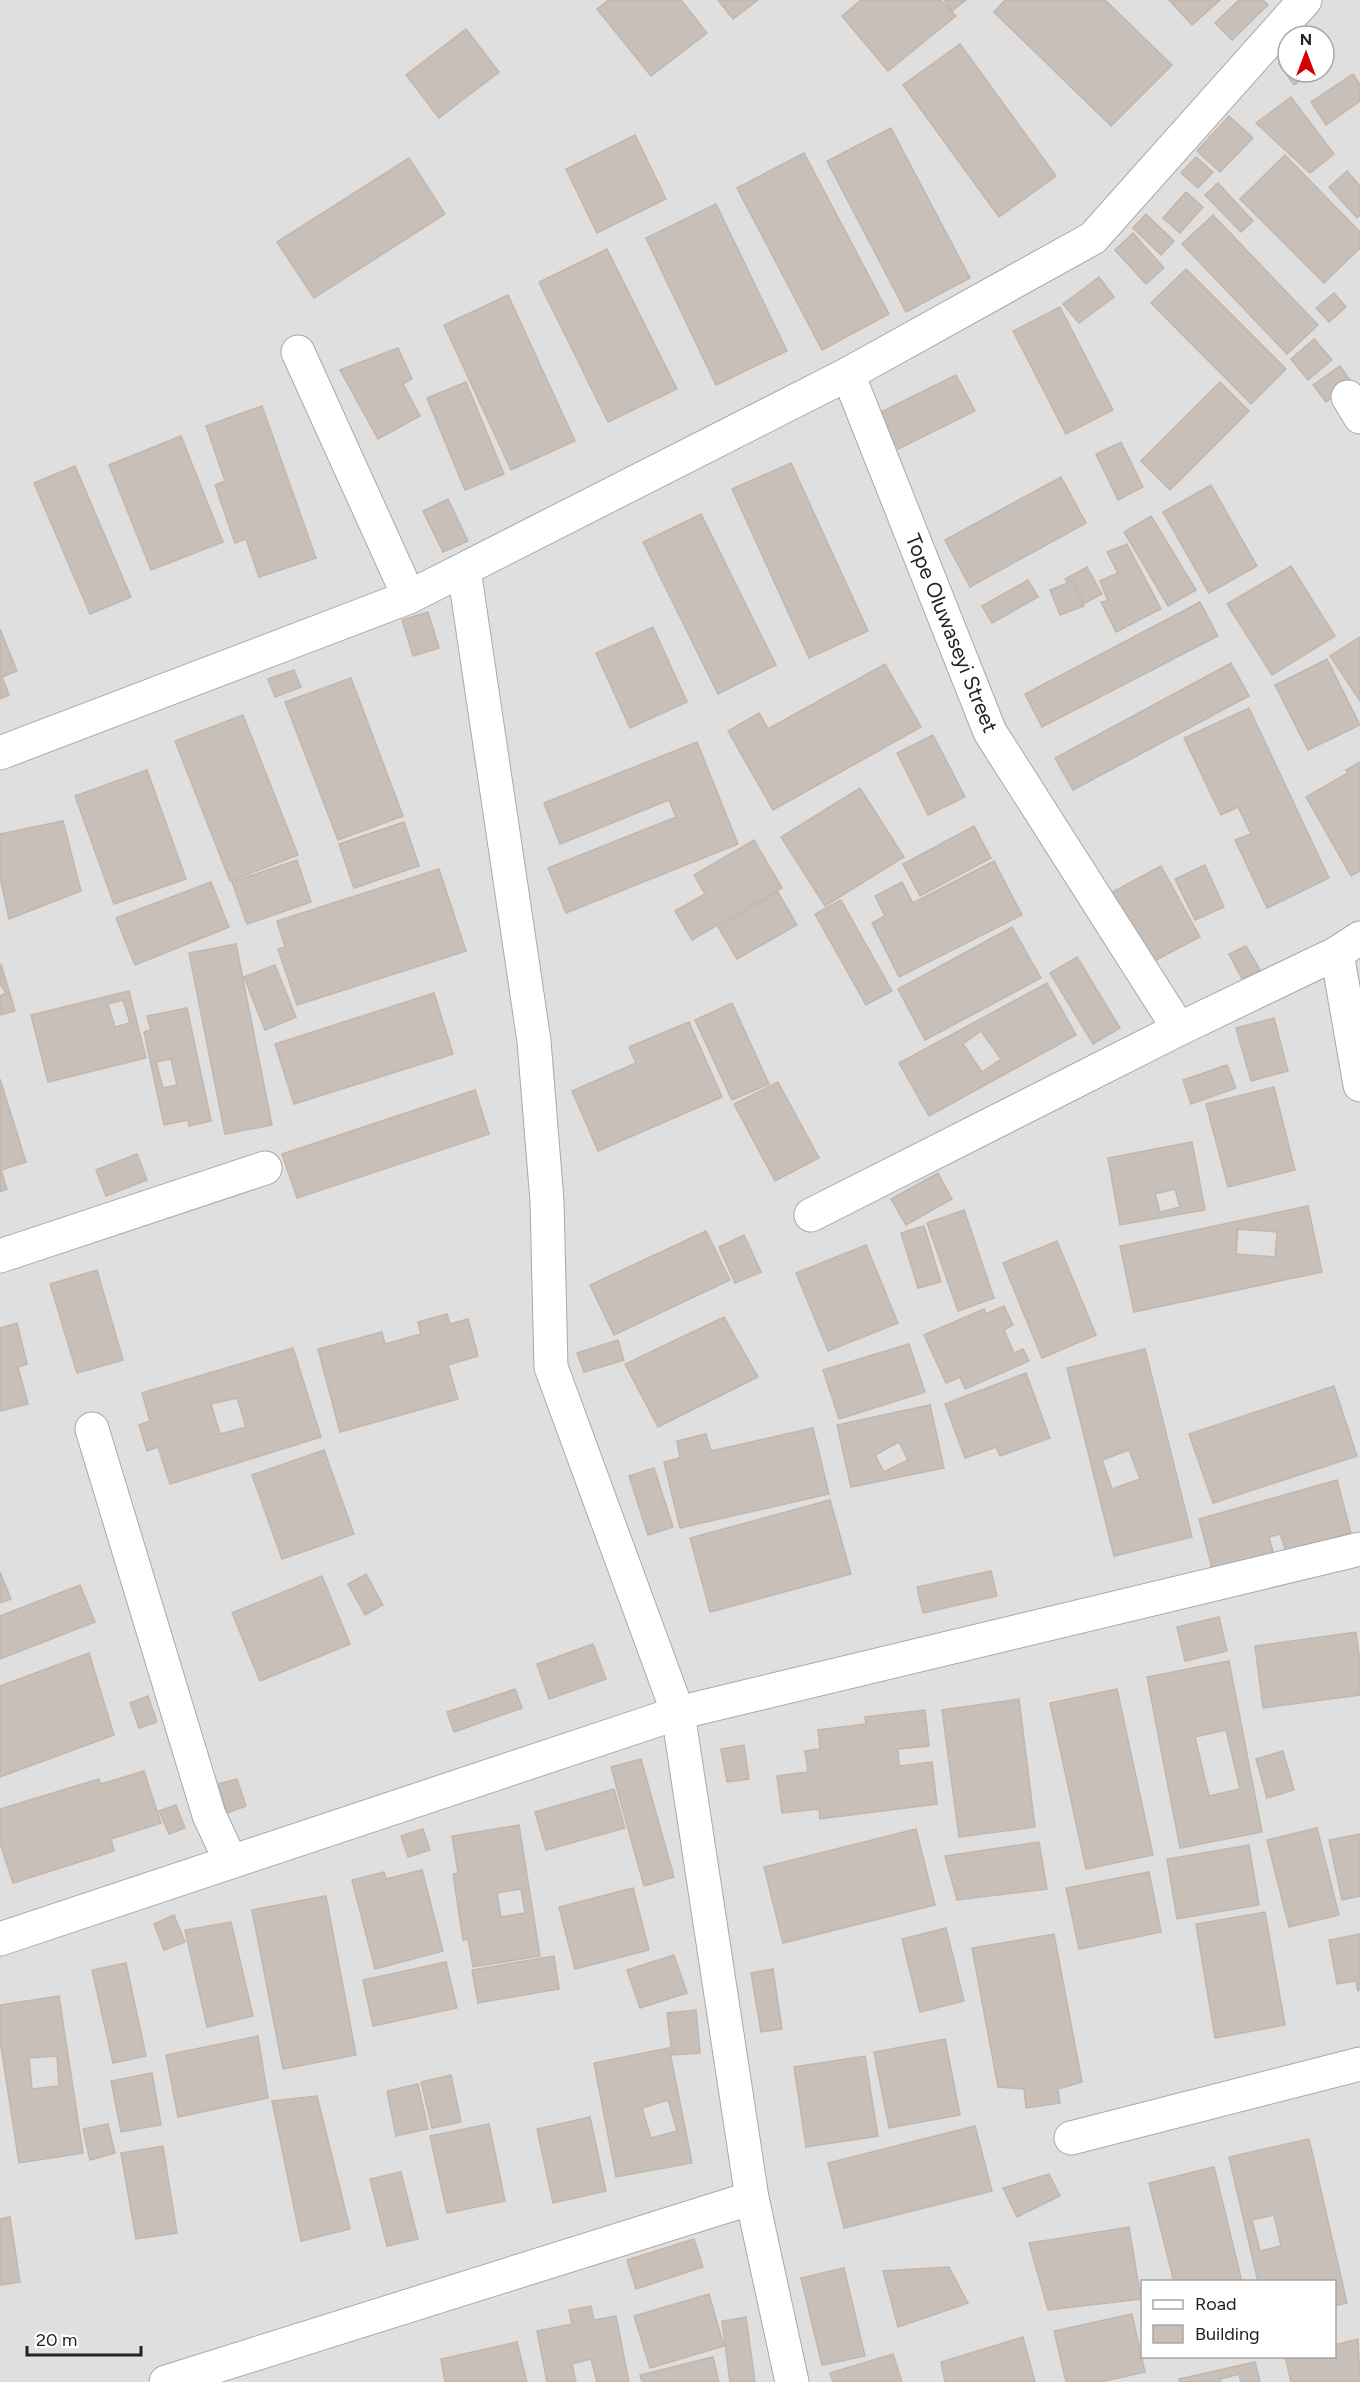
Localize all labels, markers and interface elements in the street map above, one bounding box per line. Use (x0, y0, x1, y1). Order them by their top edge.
north arrow (1276, 24, 1336, 84)
text: N (1300, 30, 1312, 49)
street label: Tope Oluwaseyi Street (901, 530, 1003, 736)
legend (1141, 2280, 1336, 2358)
text: Road (1195, 2293, 1236, 2315)
scale bar (27, 2319, 141, 2357)
text: Building (1195, 2323, 1260, 2345)
text: 20 m (36, 2329, 77, 2351)

